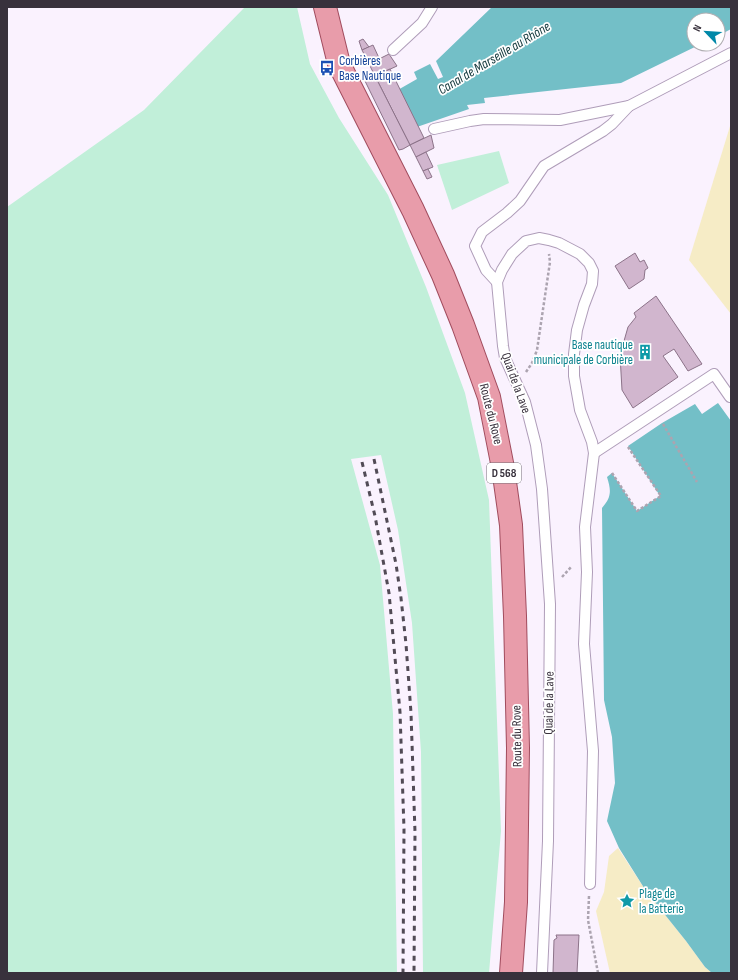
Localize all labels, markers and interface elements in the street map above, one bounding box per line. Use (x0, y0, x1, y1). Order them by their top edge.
north arrow (686, 12, 726, 52)
water label: Canal de Marseille au Rhône (435, 17, 554, 98)
text: N (690, 22, 705, 33)
place label: Corbières Base Nautique (339, 53, 401, 84)
bus stop icon: Corbières Base Nautique (318, 59, 336, 77)
place label: Base nautique municipale de Corbière (534, 337, 633, 368)
building icon: Base nautique municipale de Corbière (636, 343, 654, 361)
street label: Quai de la Lave (498, 350, 534, 416)
street label: Route du Rove (476, 382, 506, 446)
road number: D 568 (487, 463, 521, 483)
street label: Quai de la Lave (540, 671, 558, 735)
street label: Route du Rove (508, 705, 526, 767)
place label: Plage de la Batterie (639, 886, 684, 917)
place icon: Plage de la Batterie (618, 892, 636, 910)

